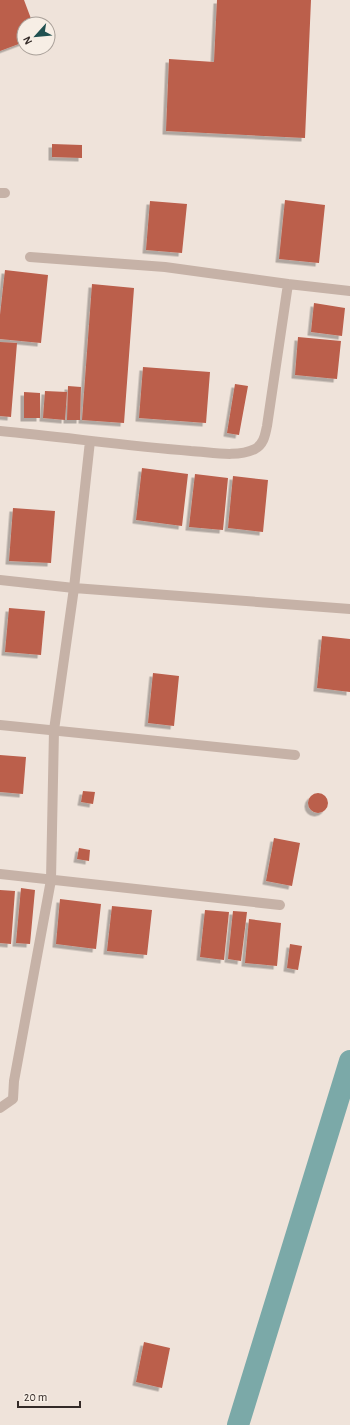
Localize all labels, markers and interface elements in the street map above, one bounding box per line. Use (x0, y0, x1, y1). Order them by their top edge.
north arrow (16, 16, 56, 56)
text: N (21, 34, 34, 46)
scale bar (18, 1383, 80, 1409)
text: 20 m (24, 1391, 47, 1403)

